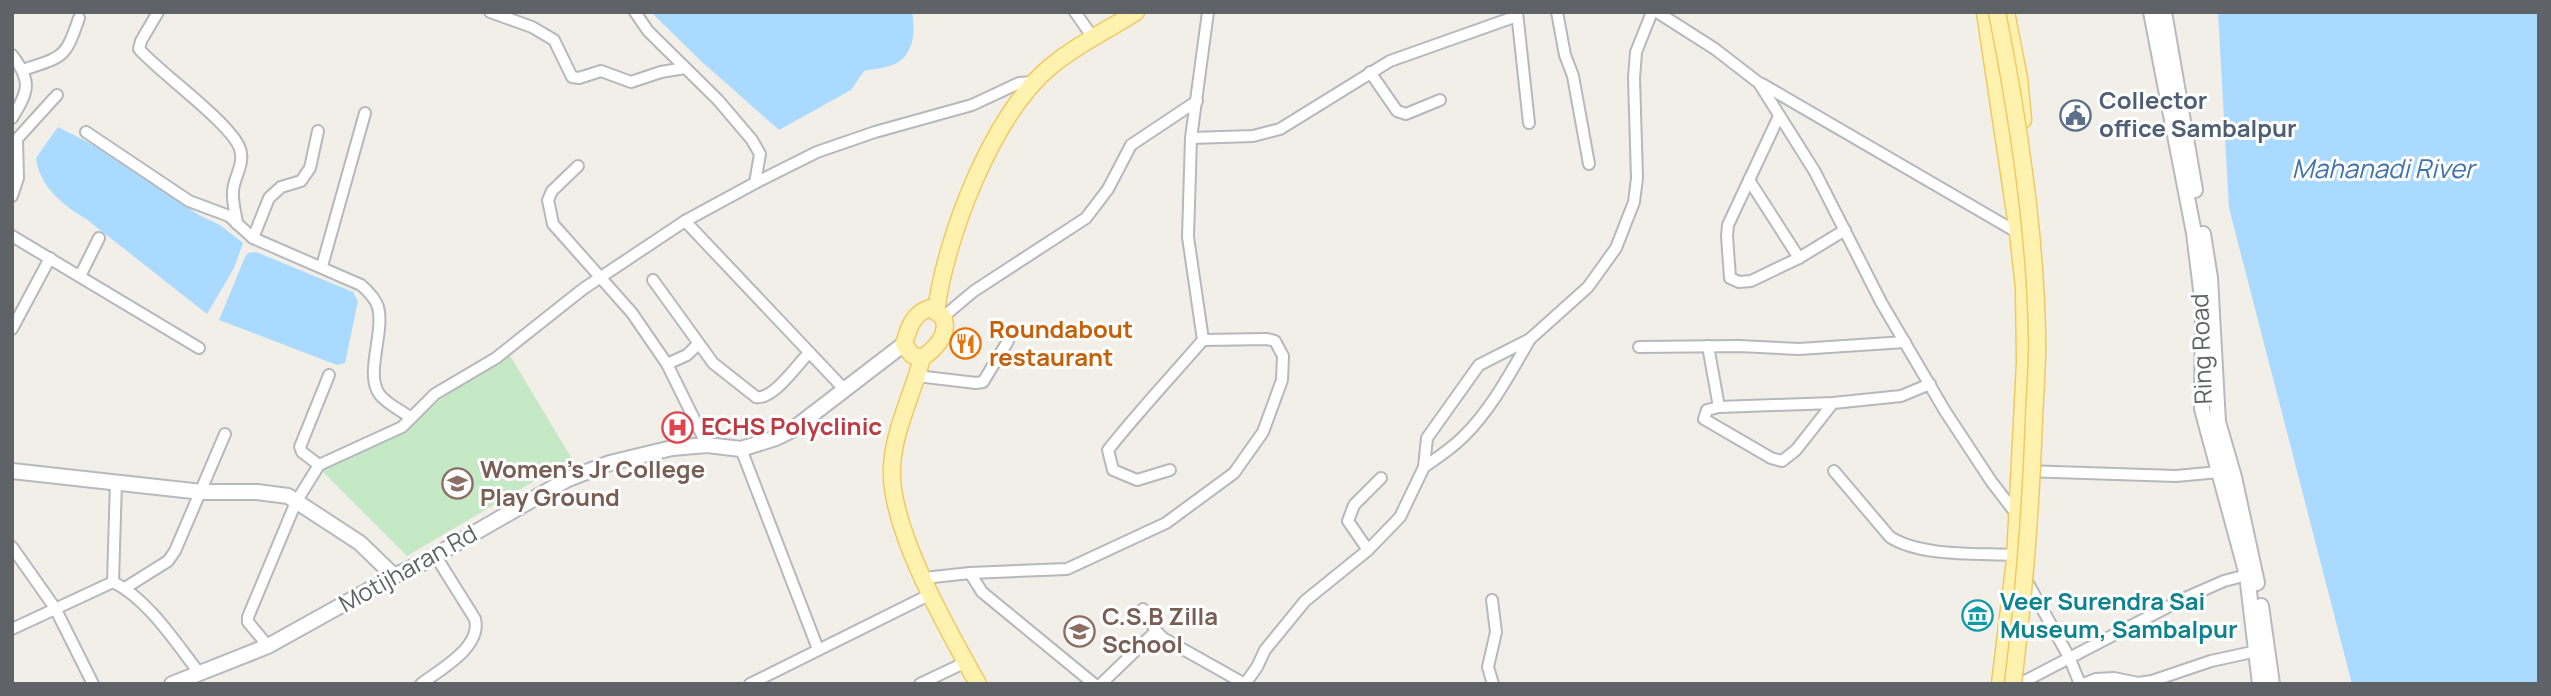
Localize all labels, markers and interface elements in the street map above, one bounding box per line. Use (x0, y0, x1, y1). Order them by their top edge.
place label: Collector office Sambalpur (2099, 83, 2297, 144)
public building icon: Collector office Sambalpur (2059, 98, 2093, 132)
water label: Mahanadi River (2292, 150, 2478, 186)
street label: Ring Road (2182, 293, 2219, 405)
place label: Roundabout restaurant (989, 312, 1133, 373)
restaurant icon: Roundabout restaurant (949, 327, 983, 361)
place label: ECHS Polyclinic (701, 409, 882, 442)
hospital icon: ECHS Polyclinic (661, 410, 695, 444)
place label: Women's Jr College Play Ground (480, 452, 705, 513)
school or university icon: Women's Jr College Play Ground (440, 467, 474, 501)
street label: Motijharan Rd (332, 516, 482, 619)
place label: Veer Surendra Sai Museum, Sambalpur (2000, 584, 2238, 645)
place label: C.S.B Zilla School (1102, 599, 1218, 660)
museum icon: Veer Surendra Sai Museum, Sambalpur (1960, 599, 1994, 633)
school or university icon: C.S.B Zilla School (1062, 614, 1096, 648)

